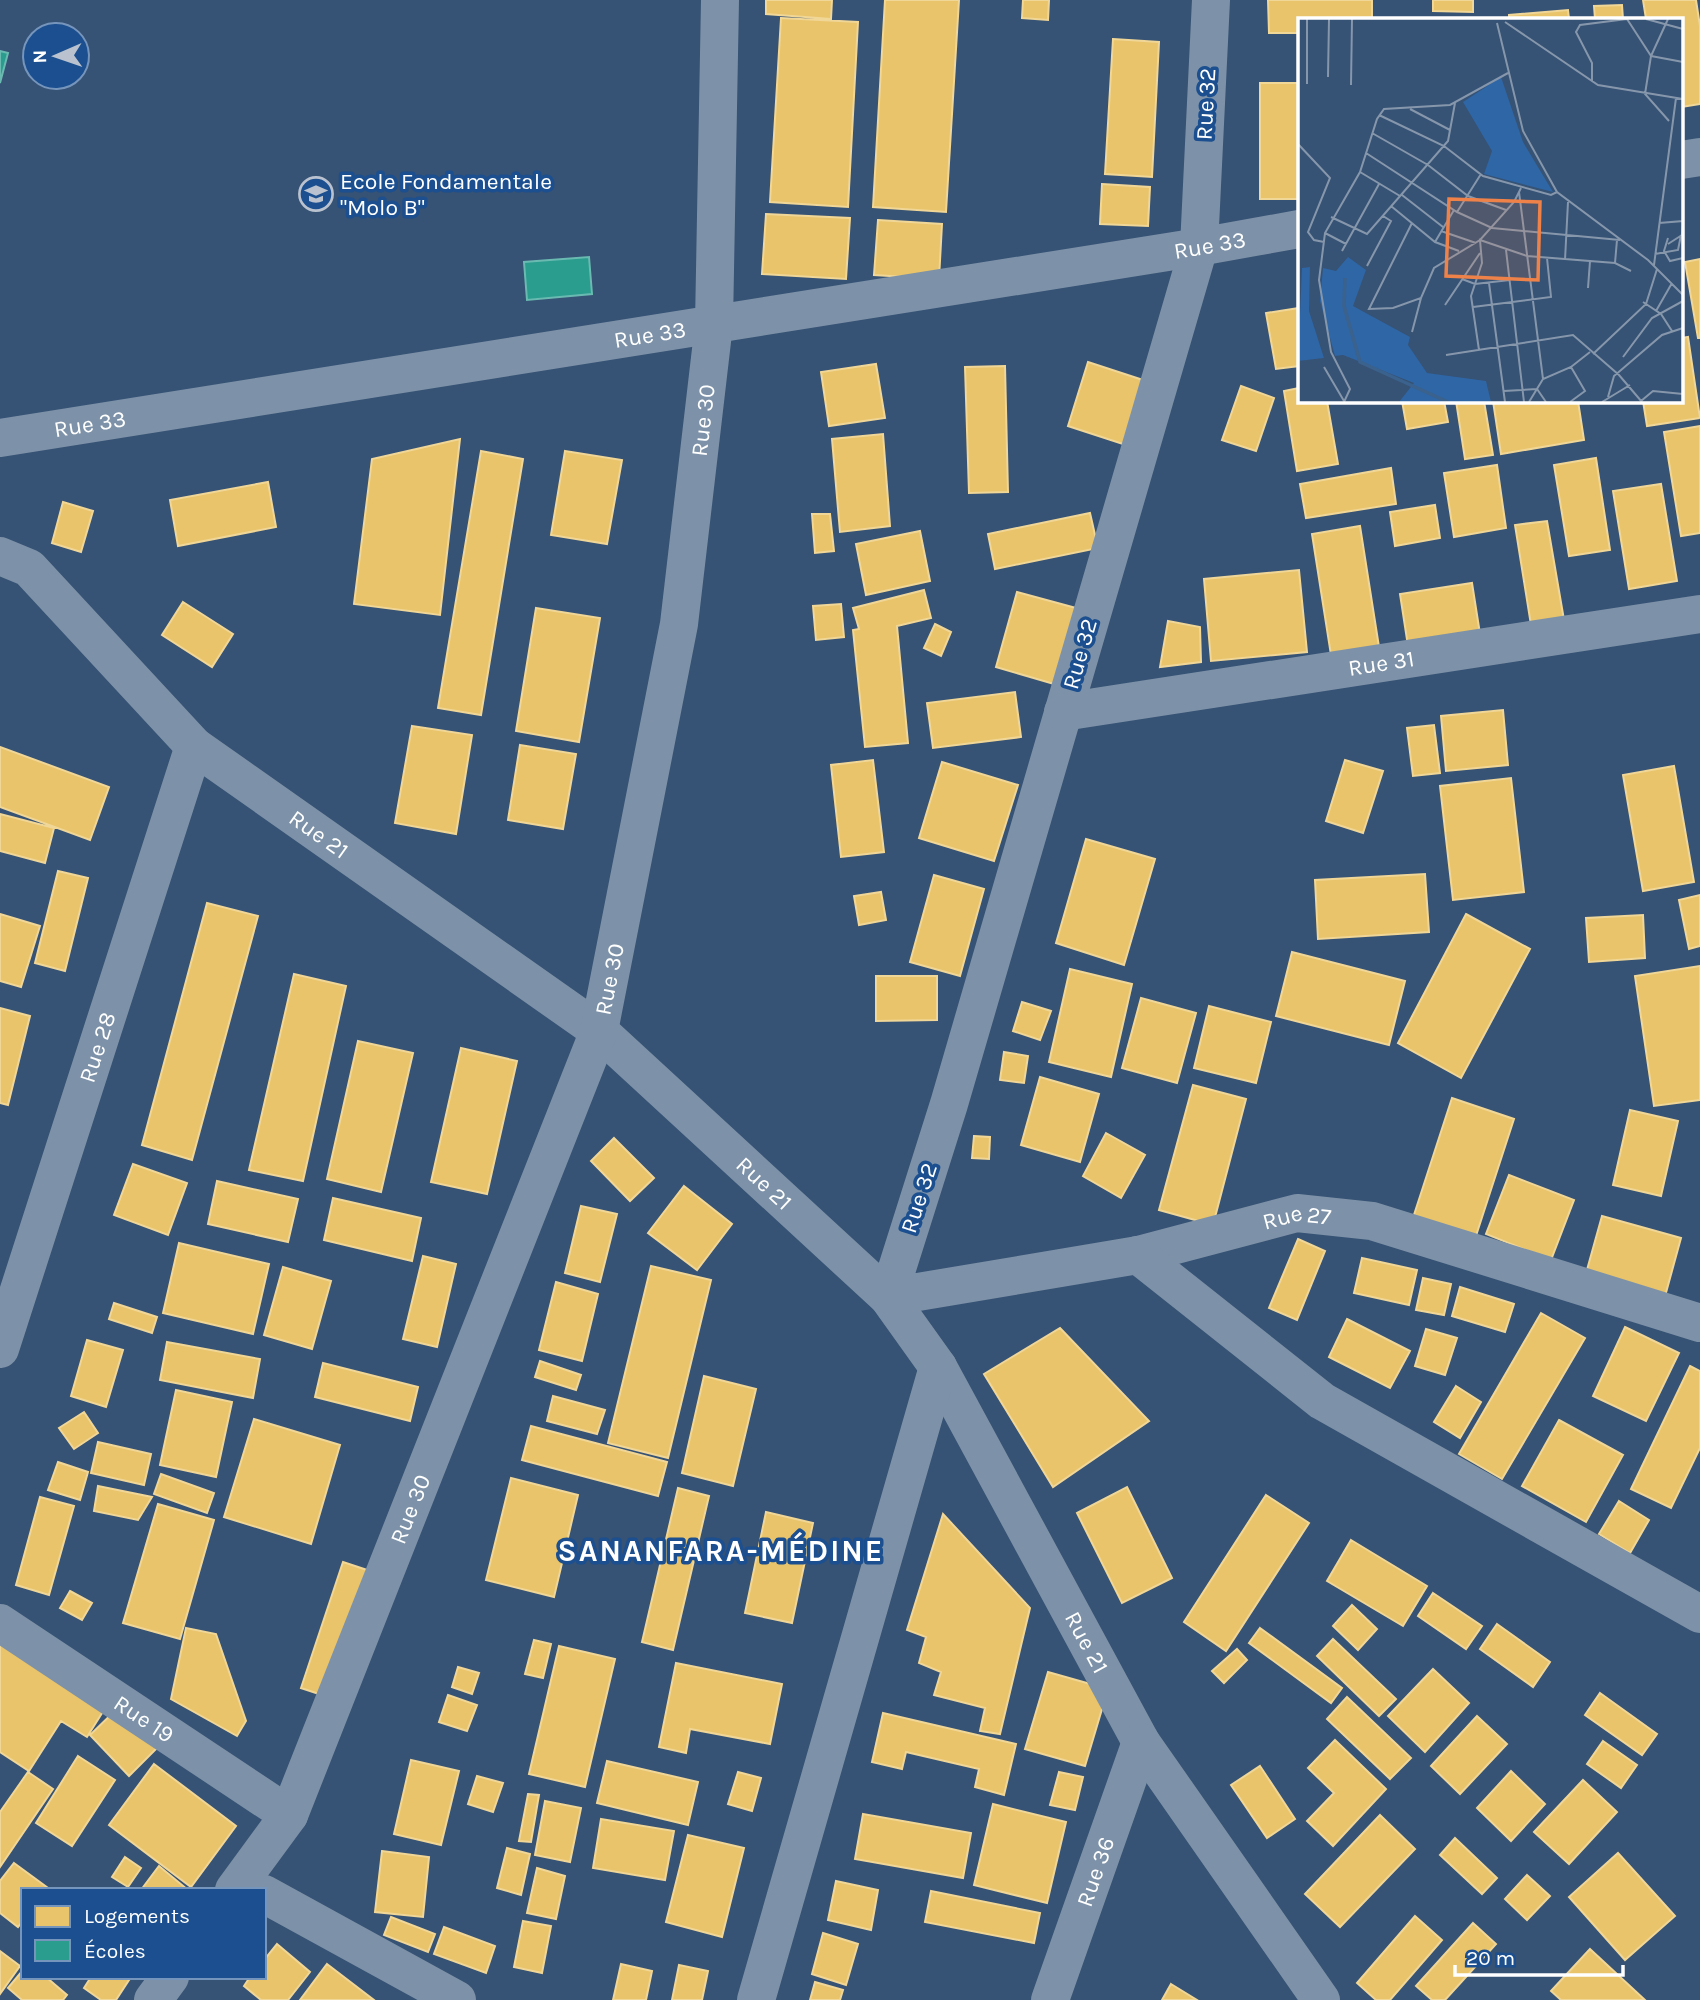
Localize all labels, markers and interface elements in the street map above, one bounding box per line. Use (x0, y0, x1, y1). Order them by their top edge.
inset map (1298, 18, 1682, 402)
north arrow (21, 21, 91, 91)
text: N (29, 49, 51, 64)
street label: Rue 32 (1191, 67, 1221, 141)
place label: Ecole Fondamentale "Molo B" (340, 168, 552, 221)
school or university icon: Ecole Fondamentale "Molo B" (297, 175, 335, 213)
street label: Rue 33 (1172, 225, 1248, 264)
street label: Rue 33 (612, 315, 688, 354)
street label: Rue 30 (685, 383, 720, 458)
street label: Rue 33 (52, 405, 128, 443)
street label: Rue 32 (1057, 616, 1103, 692)
street label: Rue 31 (1346, 645, 1416, 681)
street label: Rue 21 (284, 804, 354, 864)
street label: Rue 30 (589, 941, 629, 1017)
street label: Rue 28 (73, 1008, 121, 1086)
street label: Rue 21 (731, 1151, 798, 1216)
street label: Rue 32 (895, 1159, 943, 1237)
street label: Rue 27 (1260, 1199, 1333, 1235)
street label: Rue 30 (384, 1470, 436, 1548)
district label: SANANFARA-MÉDINE (558, 1531, 884, 1569)
street label: Rue 21 (1059, 1607, 1115, 1678)
street label: Rue 19 (109, 1689, 179, 1748)
street label: Rue 36 (1071, 1833, 1120, 1910)
legend (21, 1888, 266, 1979)
text: Logements (84, 1904, 190, 1928)
scale bar (1455, 1934, 1623, 1978)
text: Écoles (84, 1939, 146, 1963)
text: 20 m (1466, 1946, 1515, 1970)

